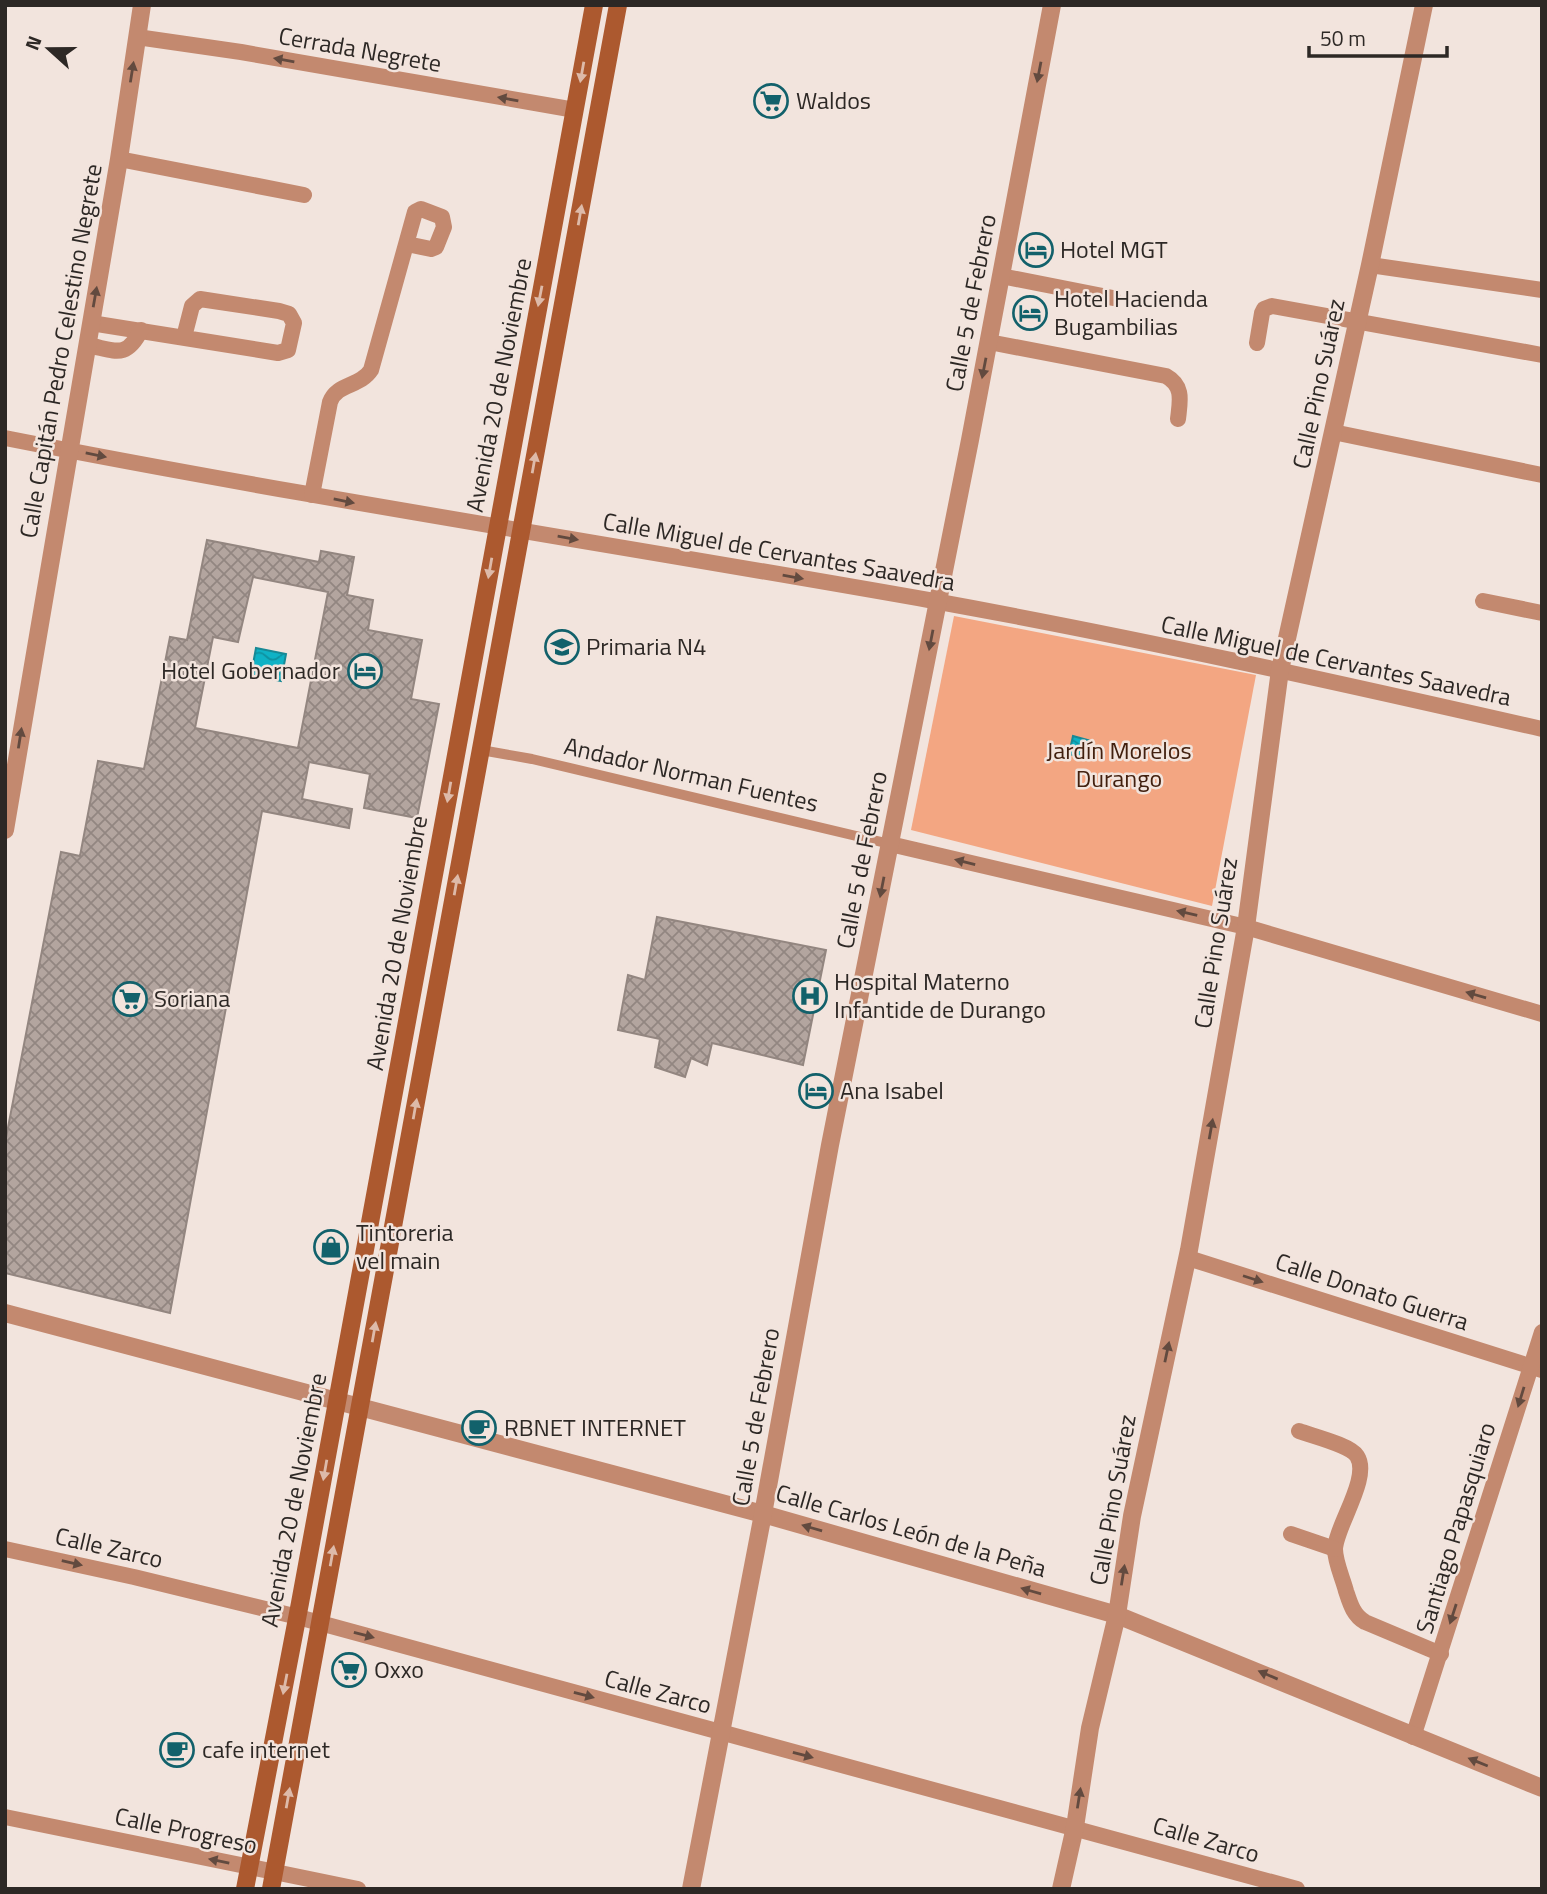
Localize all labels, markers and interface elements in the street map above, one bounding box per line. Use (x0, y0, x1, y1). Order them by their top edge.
north arrow (14, 14, 84, 84)
scale bar (1309, 14, 1447, 58)
street label: Cerrada Negrete (276, 17, 444, 81)
text: 50 m (1320, 22, 1366, 54)
text: N (17, 31, 49, 54)
one-way arrow (272, 54, 294, 65)
one-way arrow (127, 61, 138, 83)
one-way arrow (576, 61, 587, 83)
one-way arrow (1034, 61, 1045, 83)
supermarket icon: Waldos (752, 82, 790, 120)
place label: Waldos (796, 82, 871, 118)
one-way arrow (497, 93, 519, 104)
street label: Calle Capitán Pedro Celestino Negrete (9, 161, 111, 541)
one-way arrow (574, 204, 585, 226)
street label: Calle 5 de Febrero (935, 211, 1005, 395)
hotel icon: Hotel MGT (1017, 231, 1055, 269)
place label: Hotel MGT (1060, 231, 1168, 267)
street label: Avenida 20 de Noviembre (456, 255, 540, 515)
place label: Hotel Hacienda Bugambilias (1054, 280, 1208, 344)
one-way arrow (534, 285, 545, 307)
one-way arrow (90, 286, 101, 308)
hotel icon: Hotel Hacienda Bugambilias (1011, 294, 1049, 332)
street label: Calle Pino Suárez (1282, 296, 1354, 472)
one-way arrow (978, 357, 989, 379)
one-way arrow (85, 450, 107, 461)
one-way arrow (529, 452, 540, 474)
one-way arrow (333, 496, 355, 507)
street label: Calle Miguel de Cervantes Saavedra (600, 502, 958, 600)
one-way arrow (558, 533, 580, 544)
one-way arrow (484, 557, 495, 579)
one-way arrow (782, 572, 804, 583)
street label: Calle Miguel de Cervantes Saavedra (1158, 605, 1515, 715)
school or university icon: Primaria N4 (543, 628, 581, 666)
place label: Primaria N4 (586, 628, 706, 664)
one-way arrow (926, 629, 937, 651)
place label: Hotel Gobernador (161, 652, 340, 688)
hotel icon: Hotel Gobernador (346, 652, 384, 690)
one-way arrow (15, 727, 26, 749)
street label: Andador Norman Fuentes (561, 727, 822, 821)
park label: Jardín Morelos Durango (1046, 732, 1192, 796)
street label: Calle 5 de Febrero (826, 768, 896, 952)
one-way arrow (444, 781, 455, 803)
street label: Avenida 20 de Noviembre (356, 813, 436, 1073)
street label: Calle Pino Suárez (1184, 855, 1246, 1031)
one-way arrow (954, 856, 976, 867)
one-way arrow (451, 874, 462, 896)
one-way arrow (876, 876, 887, 898)
one-way arrow (1176, 908, 1198, 919)
place label: Hospital Materno Infantide de Durango (834, 963, 1046, 1027)
hospital icon: Hospital Materno Infantide de Durango (791, 977, 829, 1015)
supermarket icon: Soriana (111, 980, 149, 1018)
place label: Soriana (154, 980, 230, 1016)
one-way arrow (1465, 990, 1486, 1000)
hotel icon: Ana Isabel (797, 1072, 835, 1110)
place label: Ana Isabel (840, 1072, 944, 1108)
one-way arrow (410, 1097, 421, 1119)
one-way arrow (1205, 1117, 1216, 1139)
place label: Tintoreria vel main (356, 1214, 454, 1278)
shop icon: Tintoreria vel main (312, 1228, 350, 1266)
street label: Calle Donato Guerra (1271, 1243, 1474, 1339)
one-way arrow (1242, 1274, 1263, 1284)
one-way arrow (369, 1321, 380, 1343)
street label: Calle 5 de Febrero (722, 1325, 788, 1509)
one-way arrow (1162, 1341, 1173, 1363)
street label: Avenida 20 de Noviembre (251, 1370, 335, 1630)
one-way arrow (1516, 1387, 1526, 1408)
cafe icon: RBNET INTERNET (460, 1409, 498, 1447)
place label: RBNET INTERNET (504, 1409, 686, 1445)
street label: Calle Pino Suárez (1079, 1412, 1145, 1588)
street label: Santiago Papasquiaro (1406, 1418, 1504, 1638)
one-way arrow (319, 1459, 330, 1481)
street label: Calle Carlos León de la Peña (772, 1474, 1051, 1586)
street label: Calle Zarco (52, 1517, 167, 1577)
one-way arrow (802, 1523, 823, 1533)
one-way arrow (327, 1545, 338, 1567)
one-way arrow (61, 1558, 83, 1569)
one-way arrow (1118, 1564, 1129, 1586)
one-way arrow (1020, 1585, 1041, 1595)
one-way arrow (1448, 1604, 1458, 1625)
one-way arrow (353, 1630, 375, 1641)
supermarket icon: Oxxo (330, 1651, 368, 1689)
place label: Oxxo (374, 1651, 424, 1687)
street label: Calle Zarco (601, 1659, 716, 1723)
one-way arrow (1257, 1670, 1278, 1681)
one-way arrow (279, 1673, 290, 1695)
one-way arrow (573, 1690, 595, 1701)
cafe icon: cafe internet (158, 1731, 196, 1769)
place label: cafe internet (202, 1731, 330, 1767)
one-way arrow (792, 1750, 814, 1761)
one-way arrow (1468, 1757, 1489, 1768)
one-way arrow (283, 1786, 294, 1808)
one-way arrow (1074, 1787, 1085, 1809)
street label: Calle Progreso (112, 1797, 261, 1863)
street label: Calle Zarco (1149, 1807, 1264, 1871)
one-way arrow (208, 1855, 230, 1866)

